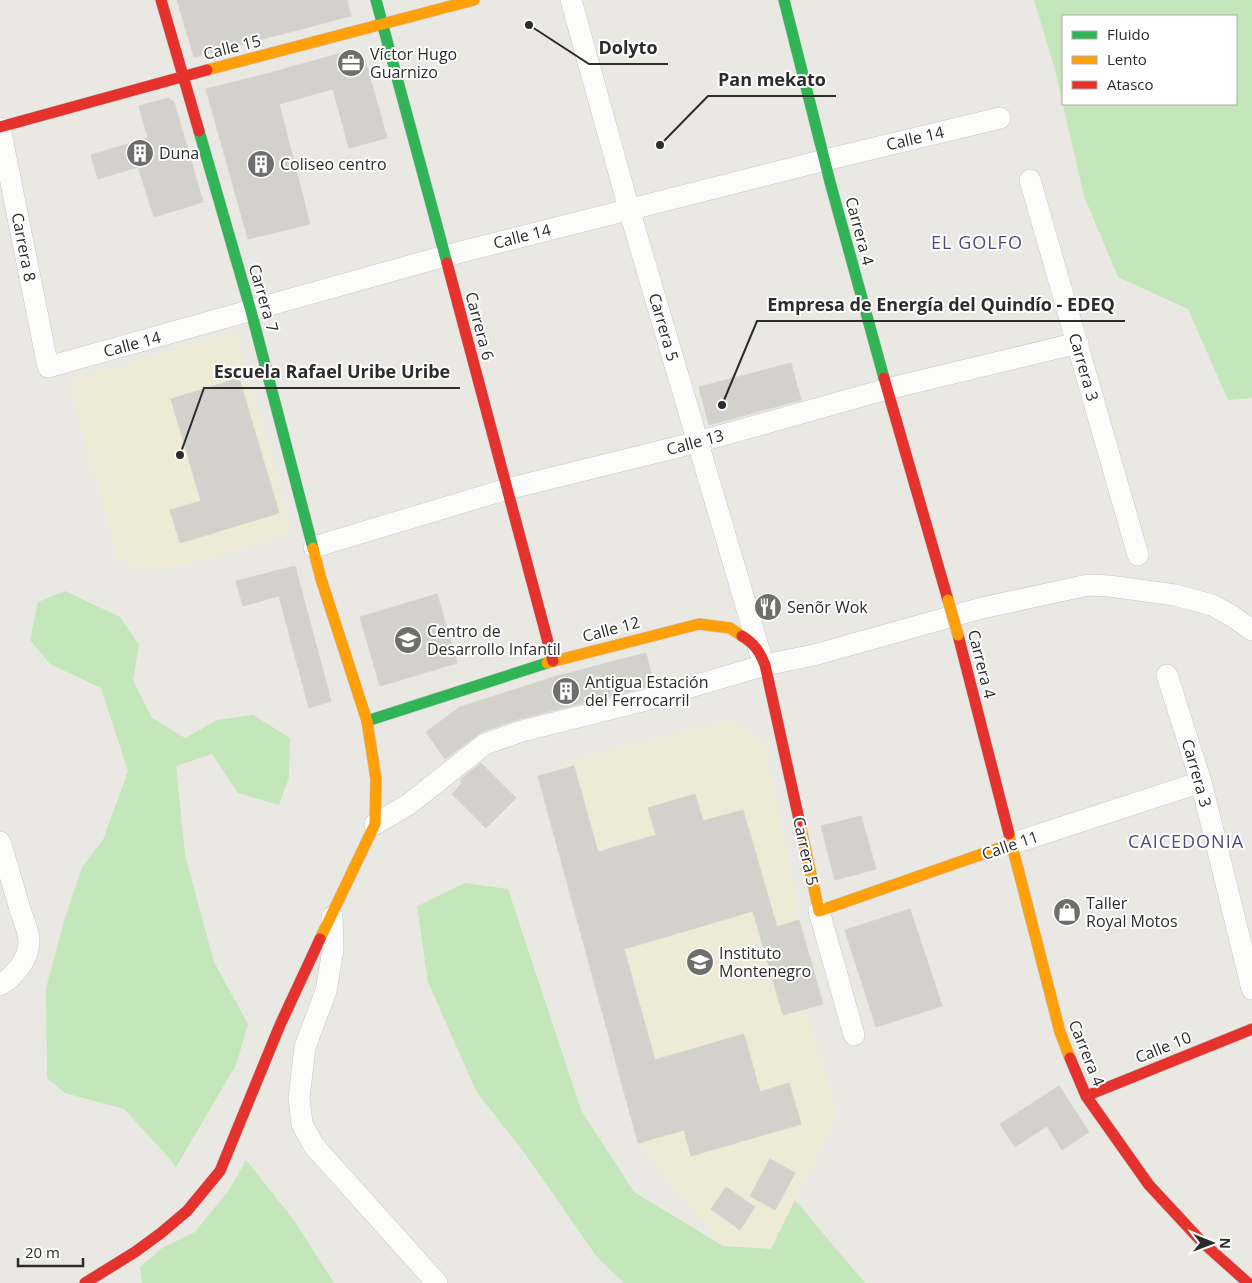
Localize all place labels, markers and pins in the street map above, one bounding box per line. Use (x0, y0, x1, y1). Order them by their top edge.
callout: Dolyto (589, 31, 668, 64)
place label: Víctor Hugo Guarnizo (370, 43, 457, 83)
office icon: Víctor Hugo Guarnizo (336, 48, 366, 78)
callout: Pan mekato (708, 63, 836, 96)
building icon: Duna (125, 138, 155, 168)
place label: Duna (159, 142, 199, 164)
building icon: Coliseo centro (246, 149, 276, 179)
place label: Coliseo centro (280, 153, 387, 175)
callout: Empresa de Energía del Quindío - EDEQ (757, 288, 1125, 321)
callout: Escuela Rafael Uribe Uribe (204, 355, 460, 388)
restaurant icon: Senõr Wok (753, 592, 783, 622)
place label: Senõr Wok (787, 596, 868, 618)
place label: Centro de Desarrollo Infantil (427, 620, 561, 660)
school or university icon: Centro de Desarrollo Infantil (393, 625, 423, 655)
place label: Antigua Estación del Ferrocarril (585, 671, 708, 711)
building icon: Antigua Estación del Ferrocarril (551, 676, 581, 706)
place label: Taller Royal Motos (1086, 892, 1178, 932)
shop icon: Taller Royal Motos (1052, 897, 1082, 927)
place label: Instituto Montenegro (719, 942, 811, 982)
school or university icon: Instituto Montenegro (685, 947, 715, 977)

